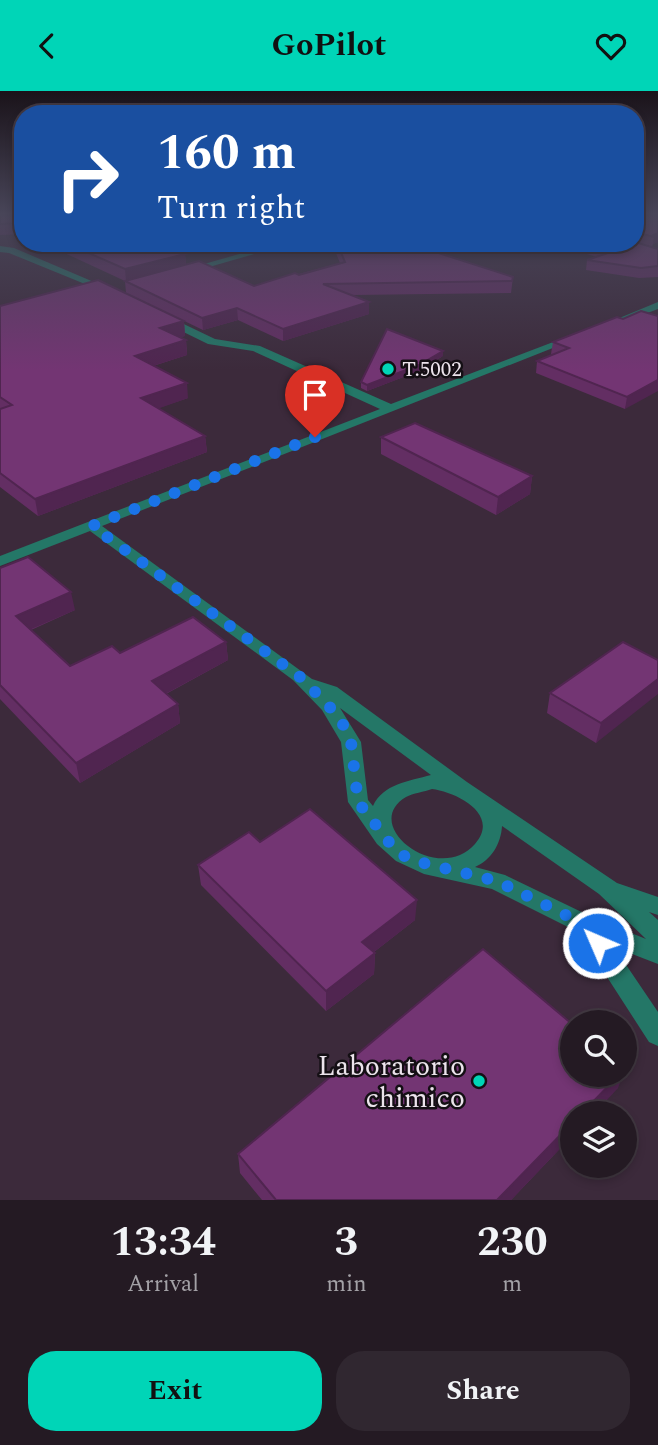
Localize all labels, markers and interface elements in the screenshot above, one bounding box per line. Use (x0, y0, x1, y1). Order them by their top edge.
text: GoPilot (272, 21, 386, 70)
icon: back (28, 27, 66, 65)
icon: heart (592, 27, 630, 65)
text: 160 m (157, 116, 296, 191)
icon: right (42, 133, 133, 224)
text: Turn right (157, 184, 305, 233)
place label: T.5002 (402, 354, 462, 386)
marker: T.5002 (380, 361, 396, 377)
pin (285, 365, 345, 437)
icon: arrive (296, 376, 334, 414)
position arrow (561, 906, 635, 980)
map controls (560, 1010, 637, 1178)
button: search (560, 1010, 637, 1087)
place label: Laboratorio chimico (318, 1045, 465, 1120)
marker: Laboratorio chimico (471, 1073, 487, 1089)
button: layers (560, 1101, 637, 1178)
text: 13:34 (110, 1211, 216, 1274)
text: 3 (335, 1211, 358, 1274)
text: 230 (477, 1211, 548, 1274)
text: Arrival (127, 1267, 199, 1302)
text: min (326, 1267, 367, 1302)
text: m (502, 1267, 522, 1302)
button: Exit (28, 1351, 322, 1431)
button: Share (336, 1351, 630, 1431)

